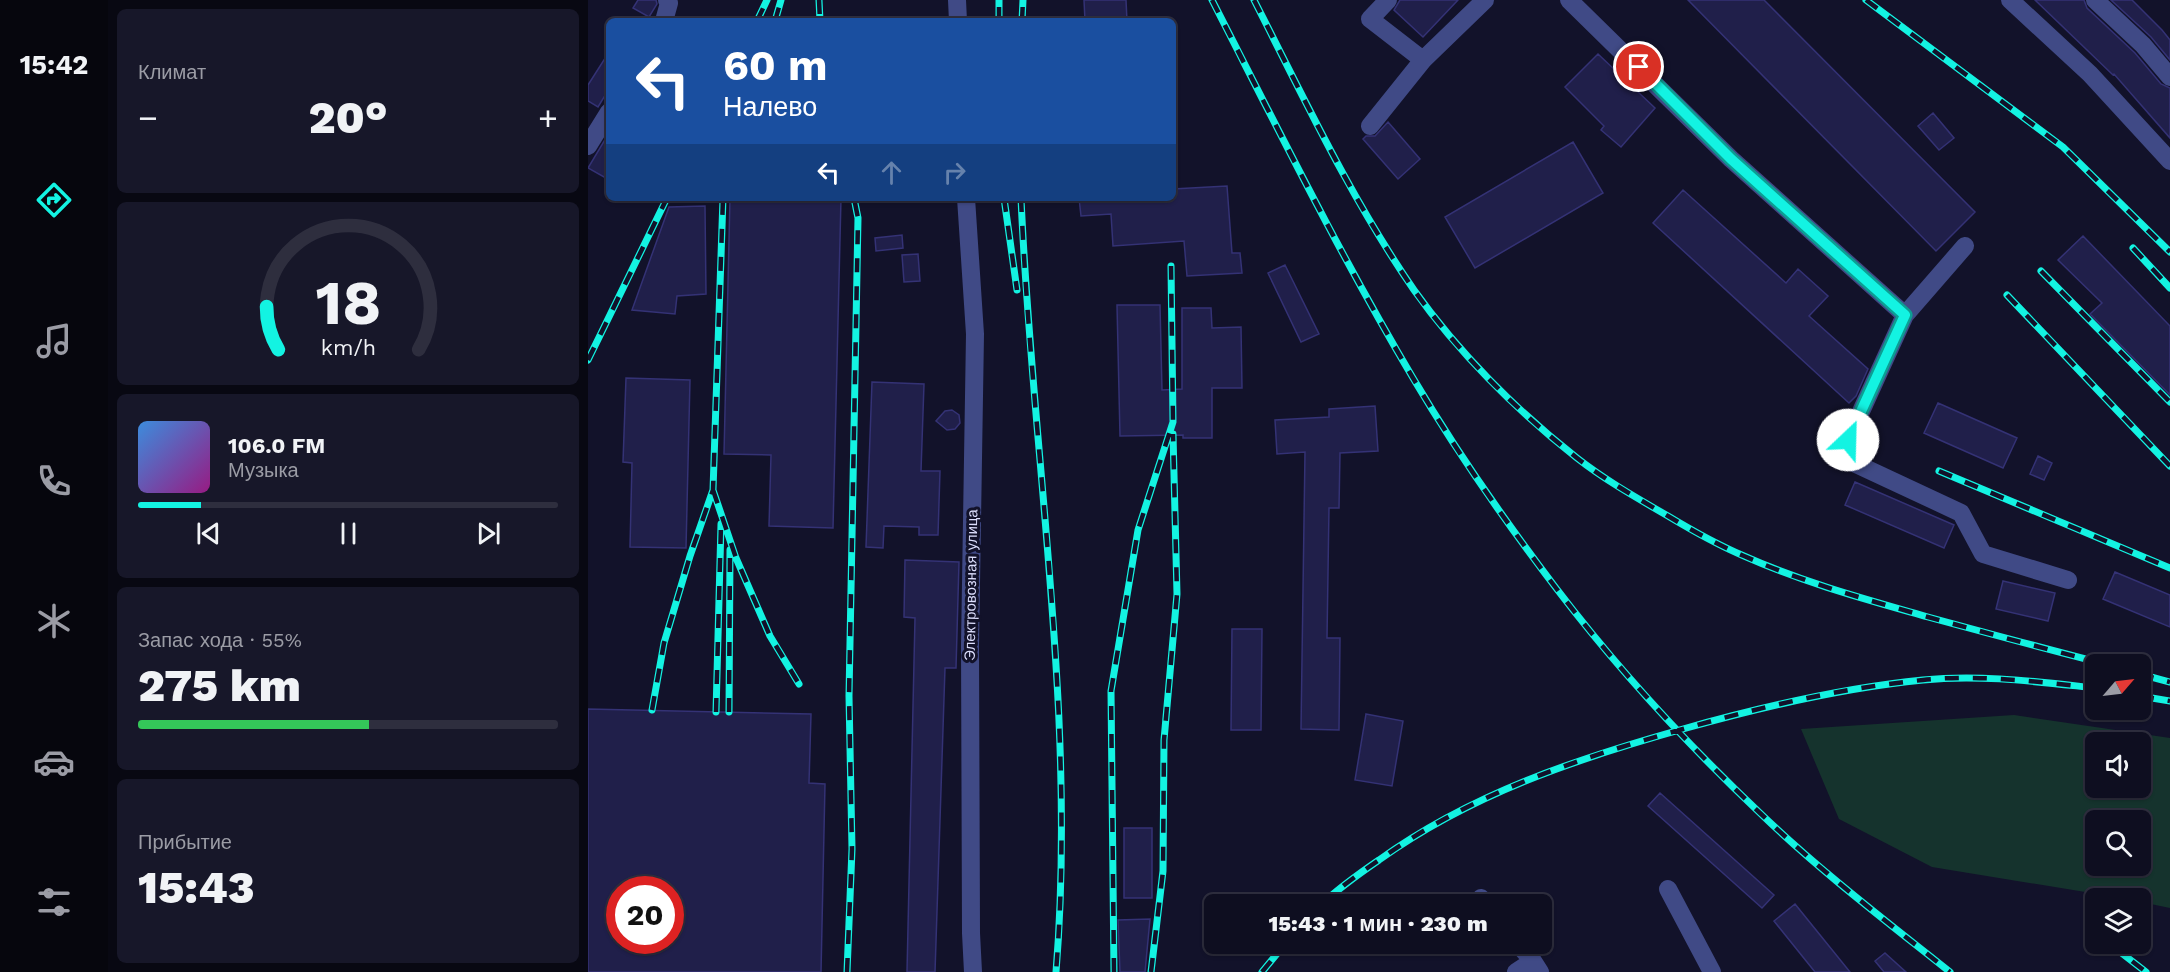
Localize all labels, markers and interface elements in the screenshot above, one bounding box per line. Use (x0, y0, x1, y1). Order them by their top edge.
text: 60 m (723, 41, 827, 90)
pin (1613, 41, 1664, 92)
icon: left (624, 42, 702, 120)
text: 15:42 (20, 49, 88, 81)
icon: arrive (1622, 50, 1655, 83)
text: Климат (138, 60, 206, 84)
text: 20° (308, 91, 388, 144)
text: Налево (723, 91, 817, 123)
text: − (138, 98, 158, 137)
text: + (538, 98, 558, 137)
icon: left (812, 156, 845, 189)
icon: ahead (875, 156, 908, 189)
icon: right (938, 156, 971, 189)
icon: directions (33, 179, 75, 221)
text: 18 (315, 267, 381, 340)
icon: music (33, 320, 75, 362)
text: km/h (320, 336, 376, 361)
position arrow (1816, 408, 1880, 472)
text: 106.0 FM (228, 433, 325, 458)
text: Музыка (228, 458, 299, 482)
icon: phone (33, 460, 75, 502)
street label: Электровозная улица (961, 508, 981, 661)
icon: previous (192, 517, 225, 550)
icon: pause (332, 517, 365, 550)
icon: next (472, 517, 505, 550)
icon: climate (33, 600, 75, 642)
text: Запас хода · 55% (138, 628, 302, 652)
north arrow (2085, 654, 2151, 720)
map controls (2085, 654, 2151, 954)
text: 275 km (138, 659, 301, 712)
button: sound (2085, 732, 2151, 798)
icon: car (33, 741, 75, 783)
button: search (2085, 810, 2151, 876)
text: Прибытие (138, 830, 232, 854)
text: 15:43 (138, 861, 255, 914)
speed limit sign: 20 (606, 876, 684, 954)
icon: filters (33, 881, 75, 923)
button: layers (2085, 888, 2151, 954)
text: 15:43 · 1 мин · 230 m (1268, 911, 1488, 936)

